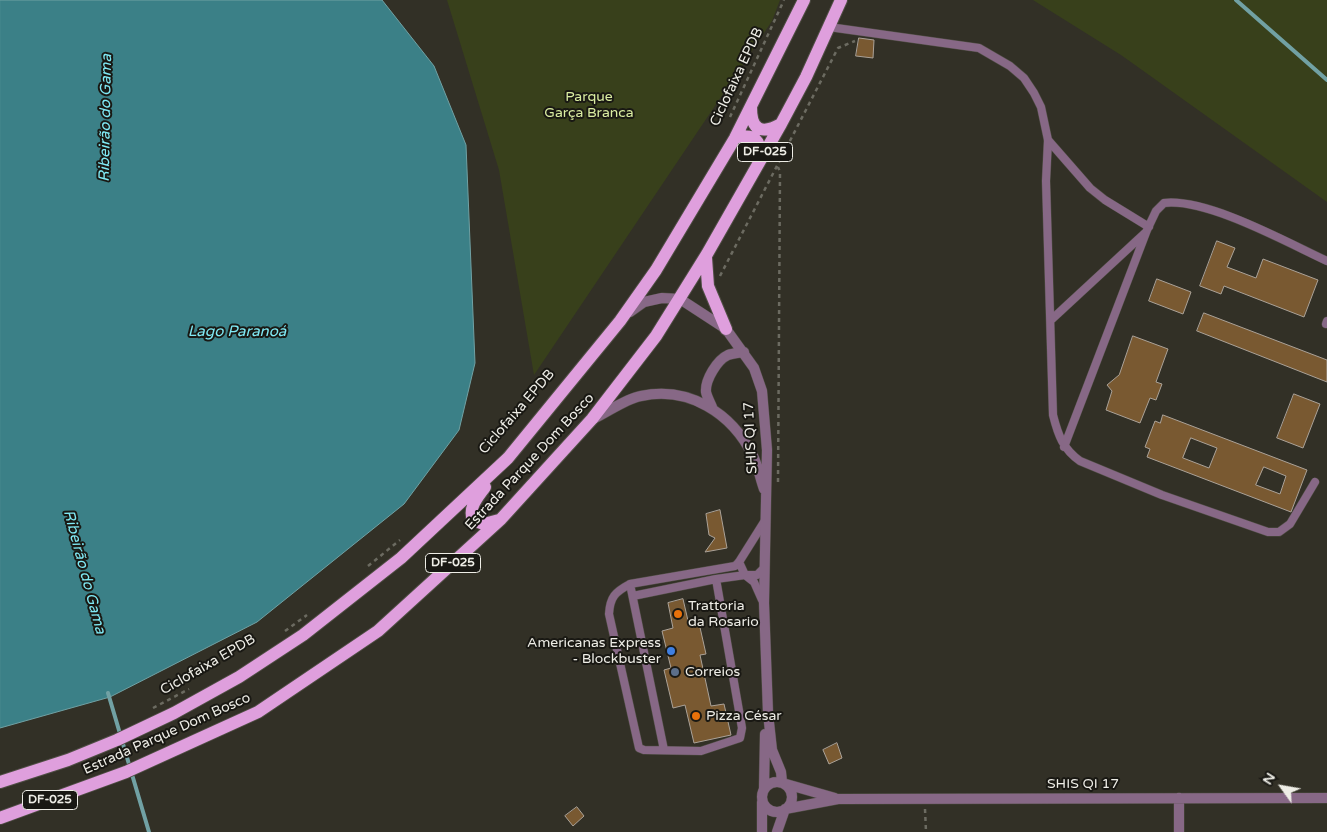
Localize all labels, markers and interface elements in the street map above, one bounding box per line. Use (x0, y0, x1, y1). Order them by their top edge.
street label: Ciclofaixa EPDB (707, 25, 767, 129)
water label: Ribeirão do Gama (96, 54, 116, 182)
park label: Parque Garça Branca (544, 89, 634, 121)
road number: DF-025 (738, 142, 792, 162)
water label: Lago Paranoá (188, 323, 286, 341)
street label: Ciclofaixa EPDB (476, 366, 558, 458)
street label: Estrada Parque Dom Bosco (462, 390, 598, 534)
street label: SHIS QI 17 (741, 402, 761, 474)
water label: Ribeirão do Gama (59, 508, 109, 636)
road number: DF-025 (426, 554, 480, 572)
place label: Trattoria da Rosario (688, 598, 759, 630)
marker: Trattoria da Rosario (672, 608, 684, 620)
street label: Ciclofaixa EPDB (158, 631, 258, 699)
place label: Americanas Express - Blockbuster (527, 635, 661, 668)
marker: Americanas Express - Blockbuster (665, 645, 677, 657)
place label: Correios (685, 664, 740, 680)
marker: Correios (669, 666, 681, 678)
street label: Estrada Parque Dom Bosco (81, 689, 253, 779)
place label: Pizza César (706, 708, 782, 724)
marker: Pizza César (690, 710, 702, 722)
north arrow (1257, 762, 1307, 812)
text: N (1259, 770, 1279, 788)
street label: SHIS QI 17 (1047, 776, 1119, 792)
road number: DF-025 (22, 790, 78, 810)

